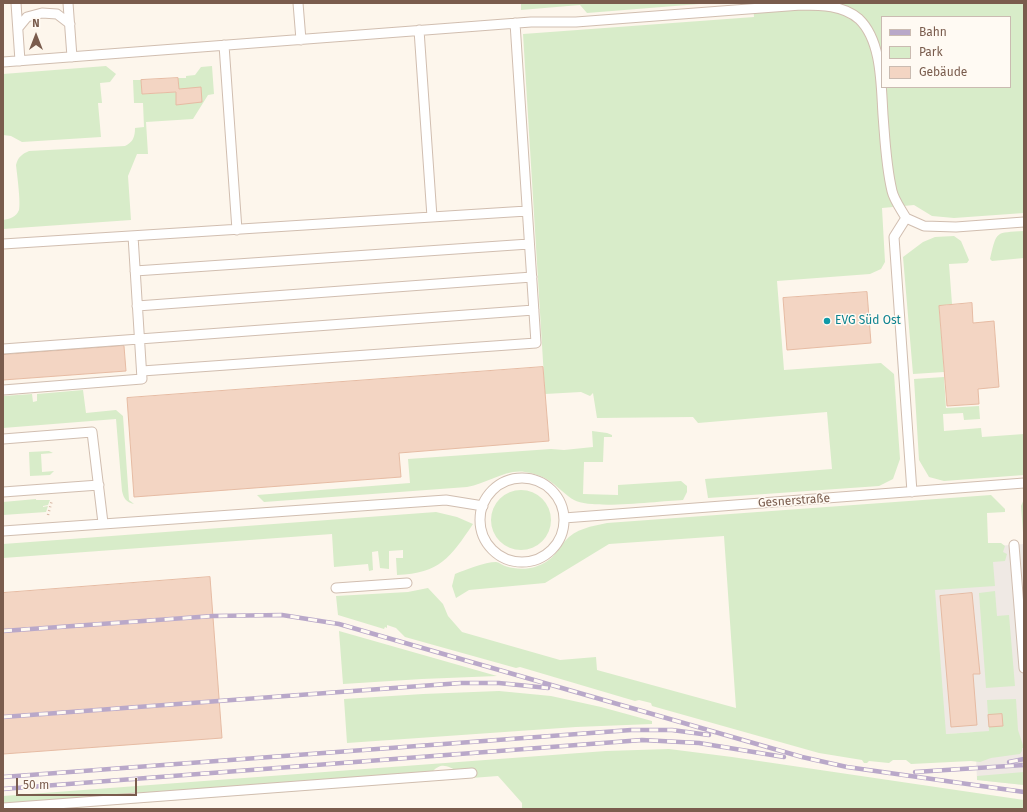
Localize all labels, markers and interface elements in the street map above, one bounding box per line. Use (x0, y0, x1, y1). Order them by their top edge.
north arrow (16, 16, 56, 56)
legend (881, 16, 1011, 88)
text: N (32, 17, 40, 30)
text: Bahn (919, 25, 947, 39)
text: Park (919, 45, 943, 59)
text: Gebäude (919, 65, 967, 79)
place label: EVG Süd Ost (835, 314, 901, 328)
marker: EVG Süd Ost (822, 316, 832, 326)
street label: Gesnerstraße (758, 491, 830, 511)
scale bar (18, 770, 139, 796)
text: 50 m (23, 778, 49, 792)

